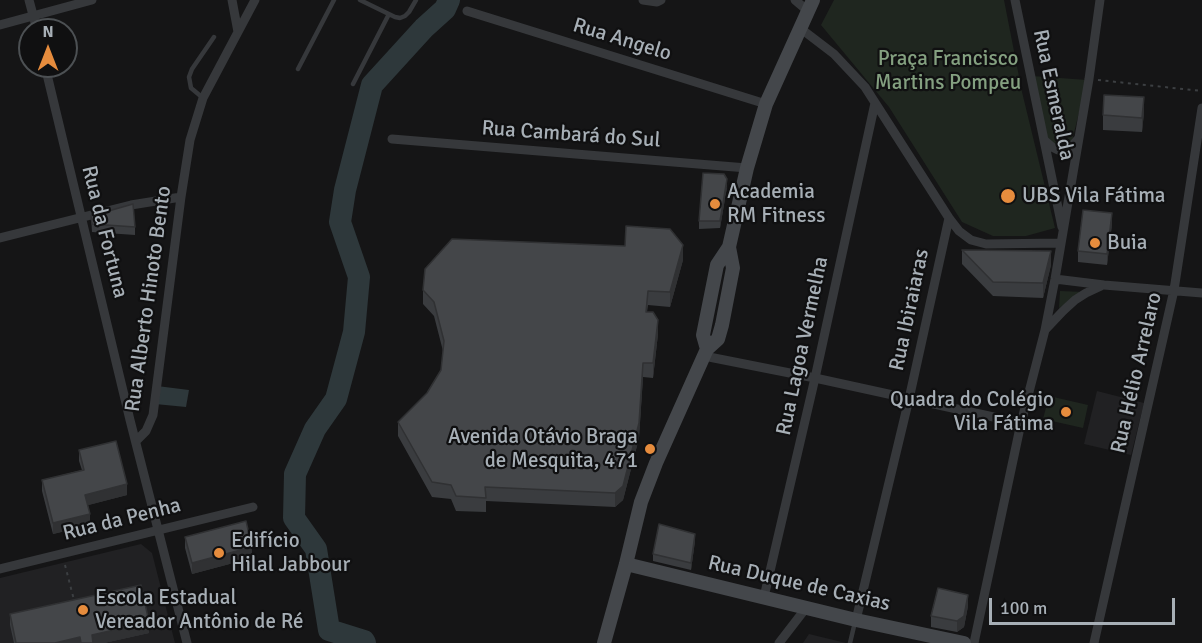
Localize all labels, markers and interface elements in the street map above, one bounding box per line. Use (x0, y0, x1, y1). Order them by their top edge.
street label: Rua Angelo (570, 13, 674, 67)
north arrow (18, 18, 78, 78)
text: N (42, 22, 54, 42)
street label: Rua Esmeralda (1027, 27, 1079, 163)
park label: Praça Francisco Martins Pompeu (875, 46, 1021, 96)
street label: Rua Cambará do Sul (481, 116, 661, 154)
street label: Rua da Fortuna (75, 163, 133, 301)
place label: Academia RM Fitness (727, 179, 825, 229)
place label: UBS Vila Fátima (1022, 183, 1166, 209)
street label: Rua Alberto Hinoto Bento (121, 185, 177, 413)
marker: UBS Vila Fátima (999, 187, 1017, 205)
marker: Academia RM Fitness (708, 197, 722, 211)
place label: Buia (1107, 230, 1147, 256)
marker: Buia (1088, 236, 1102, 250)
street label: Rua Ibiraiaras (885, 247, 935, 373)
street label: Rua Lagoa Vermelha (772, 254, 834, 438)
street label: Rua Hélio Arrelaro (1106, 290, 1168, 456)
place label: Quadra do Colégio Vila Fátima (890, 387, 1054, 437)
marker: Quadra do Colégio Vila Fátima (1059, 405, 1073, 419)
place label: Avenida Otávio Braga de Mesquita, 471 (448, 424, 638, 474)
marker: Avenida Otávio Braga de Mesquita, 471 (643, 442, 657, 456)
street label: Rua da Penha (60, 493, 184, 547)
place label: Edifício Hilal Jabbour (231, 528, 350, 578)
marker: Edifício Hilal Jabbour (212, 546, 226, 560)
street label: Rua Duque de Caxias (705, 551, 893, 617)
place label: Escola Estadual Vereador Antônio de Ré (95, 585, 303, 635)
scale bar (992, 586, 1178, 624)
text: 100 m (1000, 597, 1047, 619)
marker: Escola Estadual Vereador Antônio de Ré (76, 603, 90, 617)

